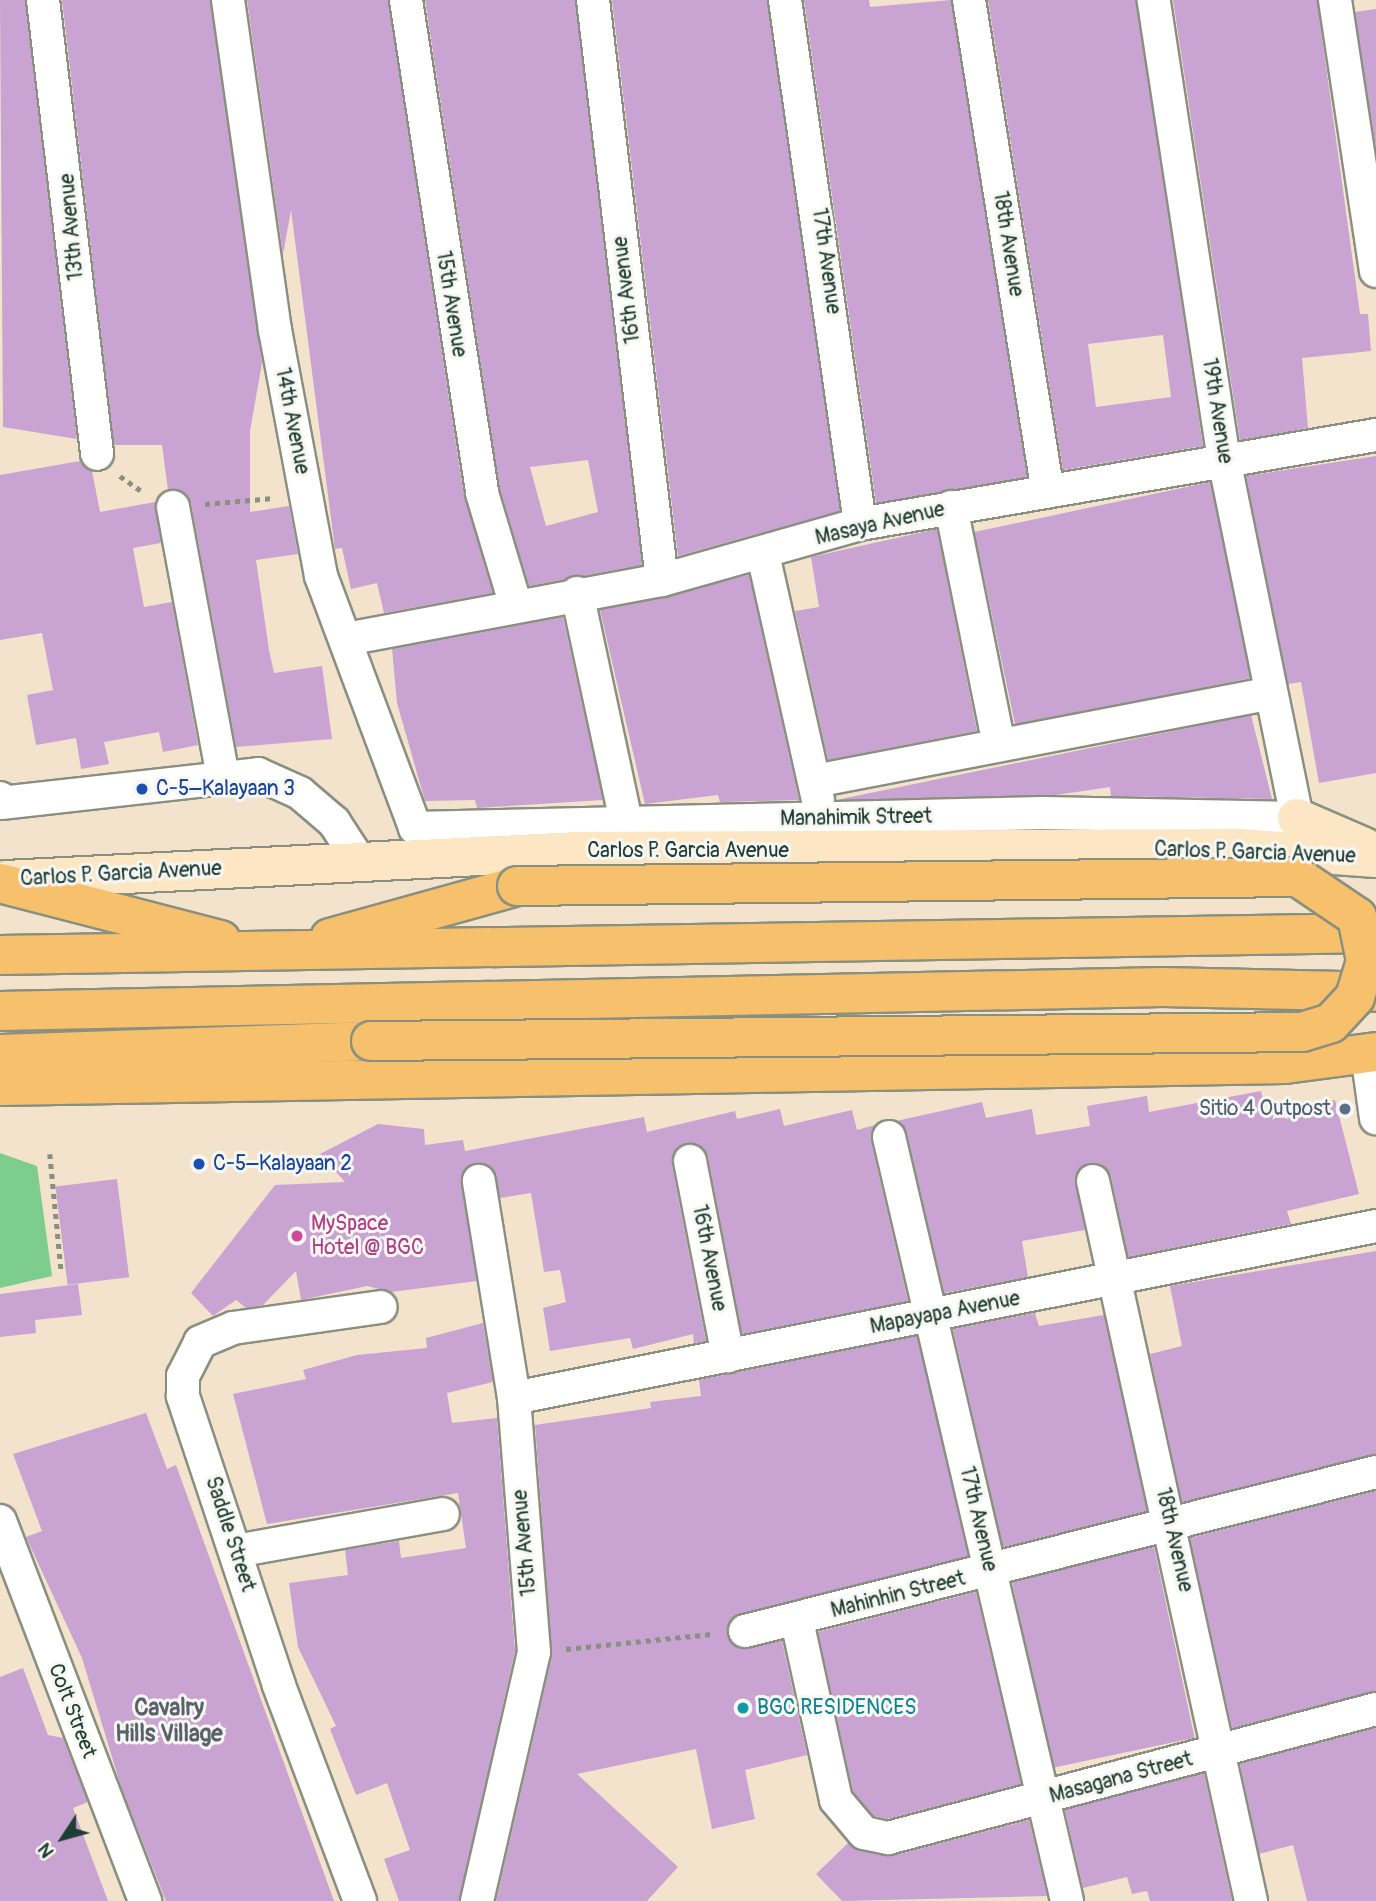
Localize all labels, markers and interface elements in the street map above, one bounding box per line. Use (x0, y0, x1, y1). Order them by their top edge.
street label: 13th Avenue (55, 172, 89, 282)
street label: 18th Avenue (987, 190, 1029, 298)
street label: 17th Avenue (806, 206, 846, 316)
street label: 16th Avenue (608, 235, 646, 345)
street label: 15th Avenue (430, 249, 472, 359)
street label: 19th Avenue (1196, 356, 1238, 466)
street label: 14th Avenue (269, 366, 315, 476)
street label: Masaya Avenue (813, 497, 947, 551)
place label: C-5–Kalayaan 3 (156, 776, 295, 802)
marker: C-5–Kalayaan 3 (134, 781, 150, 797)
street label: Manahimik Street (780, 804, 932, 832)
street label: Carlos P. Garcia Avenue (1154, 837, 1356, 869)
street label: Carlos P. Garcia Avenue (587, 838, 789, 864)
street label: Carlos P. Garcia Avenue (20, 856, 222, 892)
place label: Sitio 4 Outpost (1199, 1096, 1331, 1122)
marker: Sitio 4 Outpost (1337, 1101, 1353, 1117)
place label: C-5–Kalayaan 2 (213, 1151, 352, 1177)
marker: C-5–Kalayaan 2 (191, 1156, 207, 1172)
street label: 16th Avenue (686, 1203, 732, 1313)
place label: MySpace Hotel @ BGC (311, 1211, 424, 1261)
marker: MySpace Hotel @ BGC (289, 1228, 305, 1244)
street label: Mapayapa Avenue (868, 1286, 1022, 1340)
street label: 17th Avenue (954, 1464, 1002, 1574)
street label: Saddle Street (200, 1473, 260, 1595)
street label: 18th Avenue (1150, 1485, 1198, 1595)
street label: 15th Avenue (508, 1489, 542, 1597)
street label: Mahinhin Street (828, 1566, 968, 1624)
street label: Colt Street (42, 1660, 102, 1762)
district label: Cavalry Hills Village (115, 1694, 223, 1748)
place label: BGC RESIDENCES (757, 1695, 916, 1721)
marker: BGC RESIDENCES (735, 1700, 751, 1716)
street label: Masagana Street (1047, 1747, 1195, 1809)
north arrow (28, 1803, 98, 1873)
text: N (33, 1838, 60, 1863)

